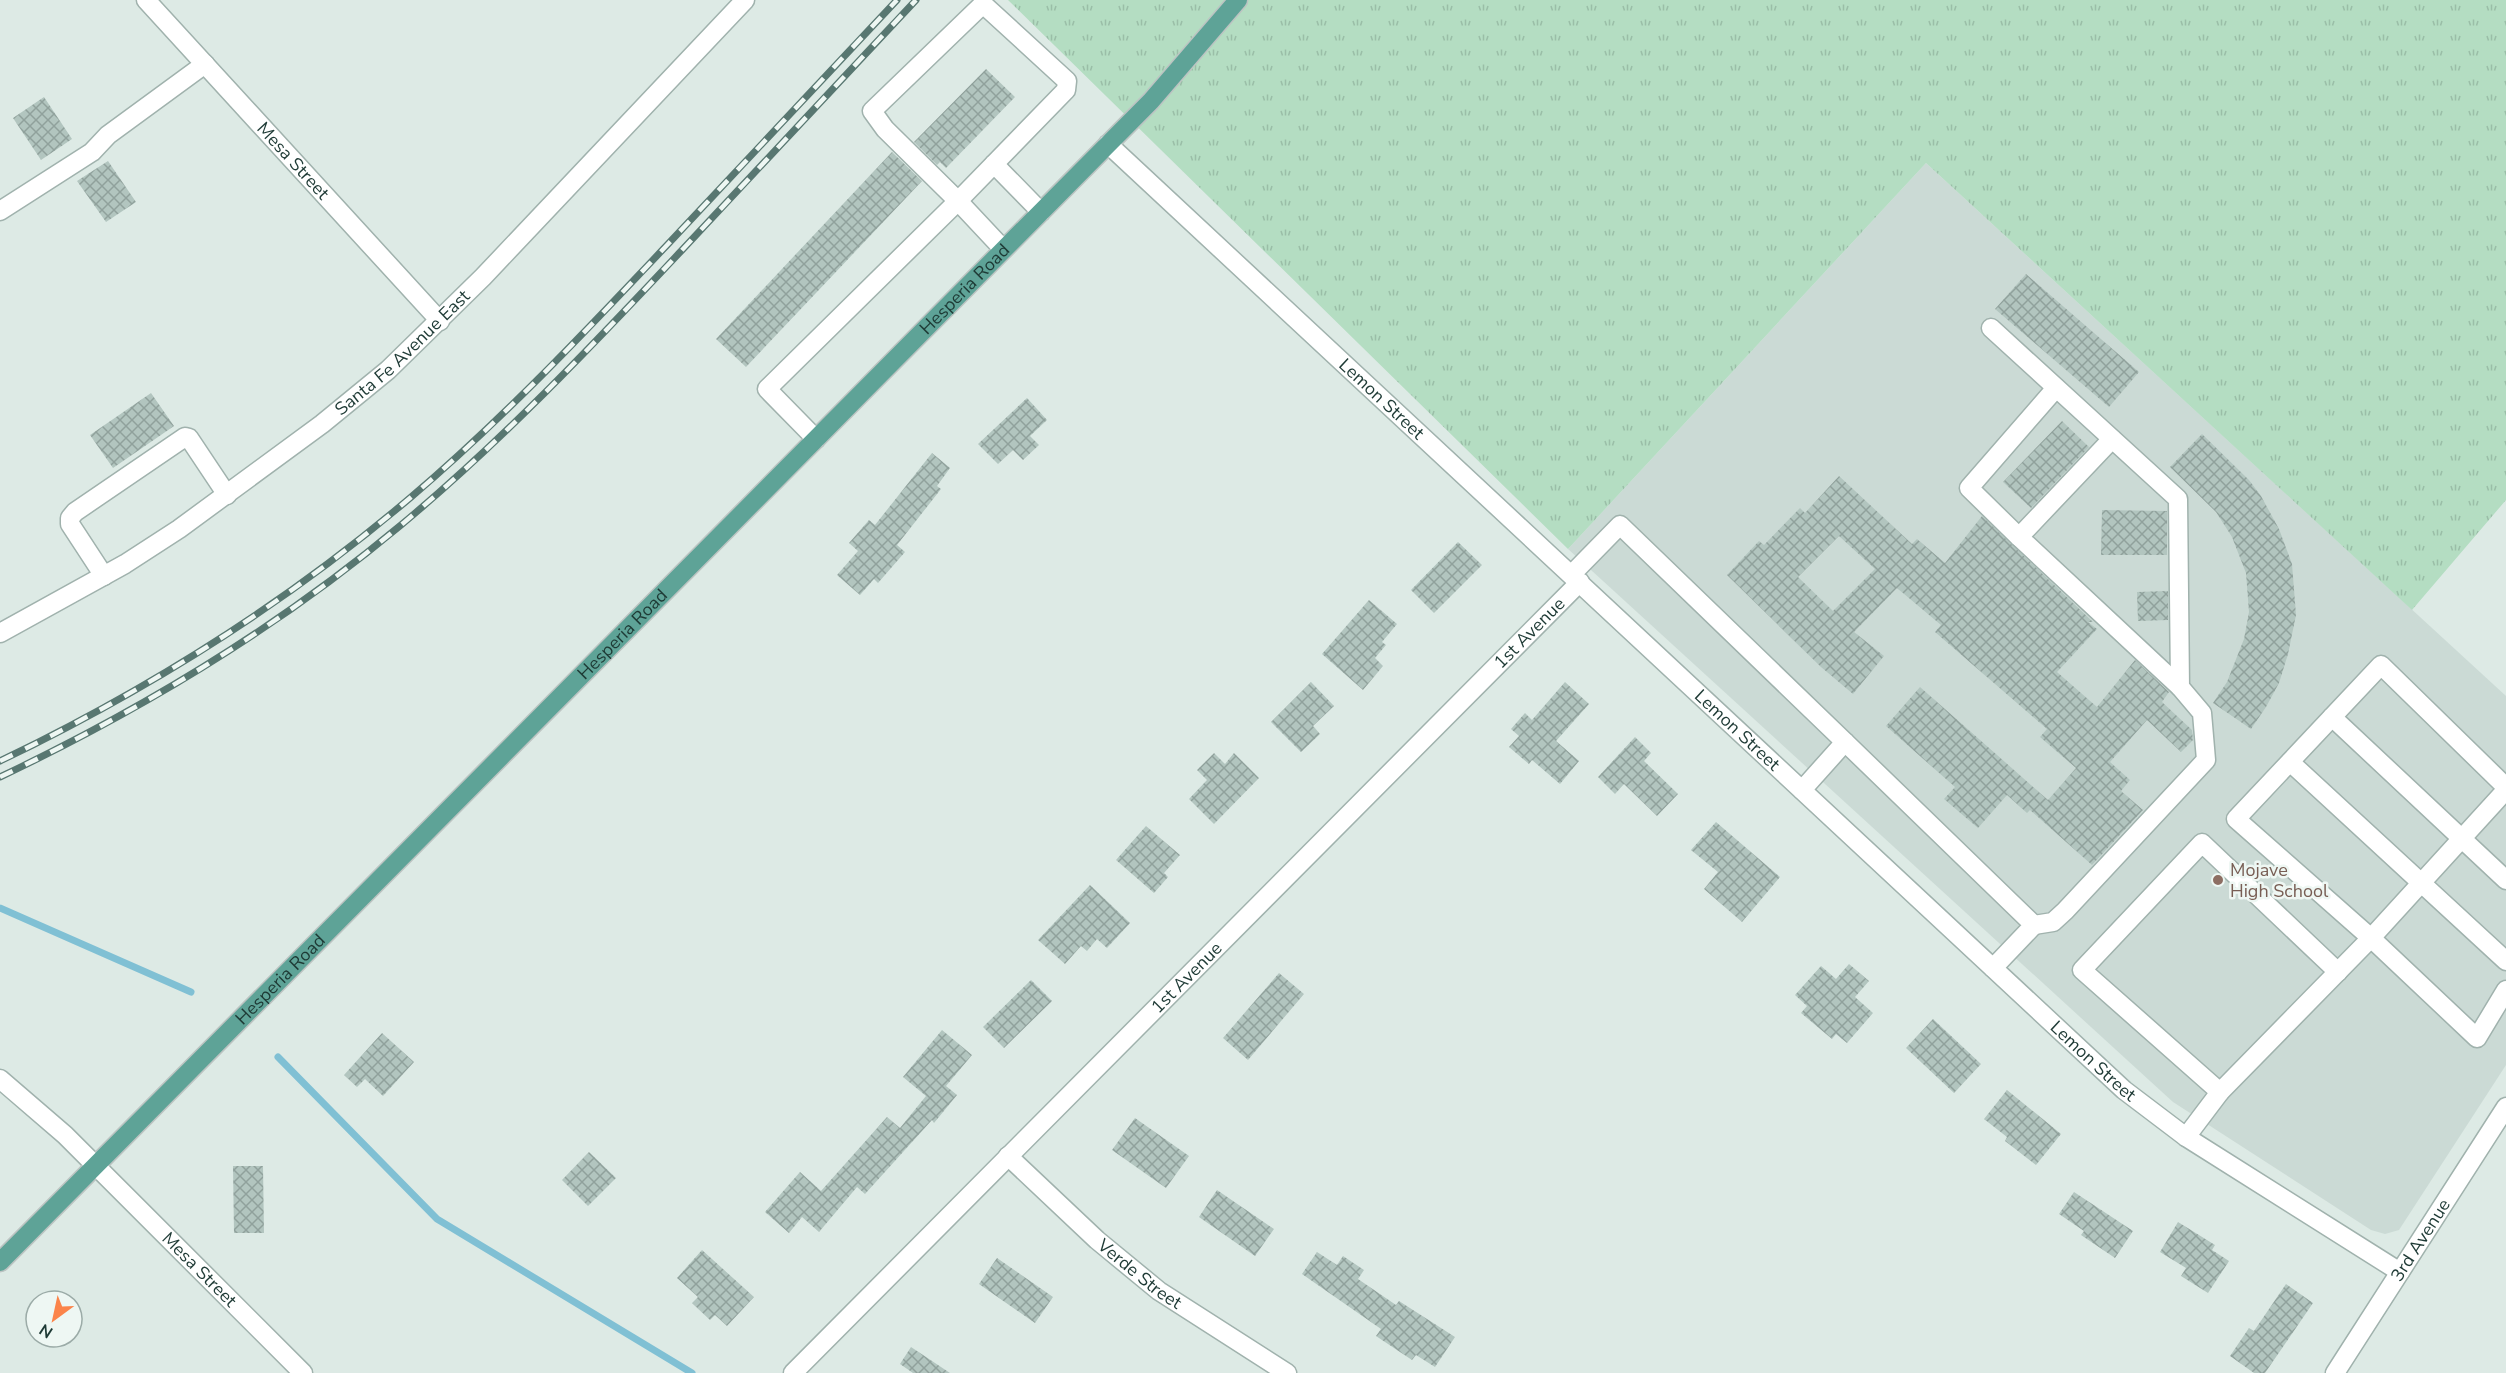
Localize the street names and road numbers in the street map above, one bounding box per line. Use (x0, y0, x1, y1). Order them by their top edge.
street label: Mesa Street (252, 117, 335, 205)
street label: Hesperia Road (914, 238, 1015, 340)
street label: Santa Fe Avenue East (330, 284, 476, 421)
street label: Lemon Street (1334, 353, 1430, 445)
street label: Hesperia Road (572, 584, 673, 685)
street label: 1st Avenue (1489, 592, 1570, 674)
street label: Lemon Street (1689, 684, 1786, 776)
street label: Hesperia Road (230, 929, 331, 1030)
street label: 1st Avenue (1146, 936, 1227, 1018)
street label: Lemon Street (2045, 1015, 2141, 1107)
street label: 3rd Avenue (2385, 1194, 2456, 1286)
street label: Mesa Street (157, 1227, 243, 1313)
street label: Verde Street (1092, 1233, 1187, 1315)

